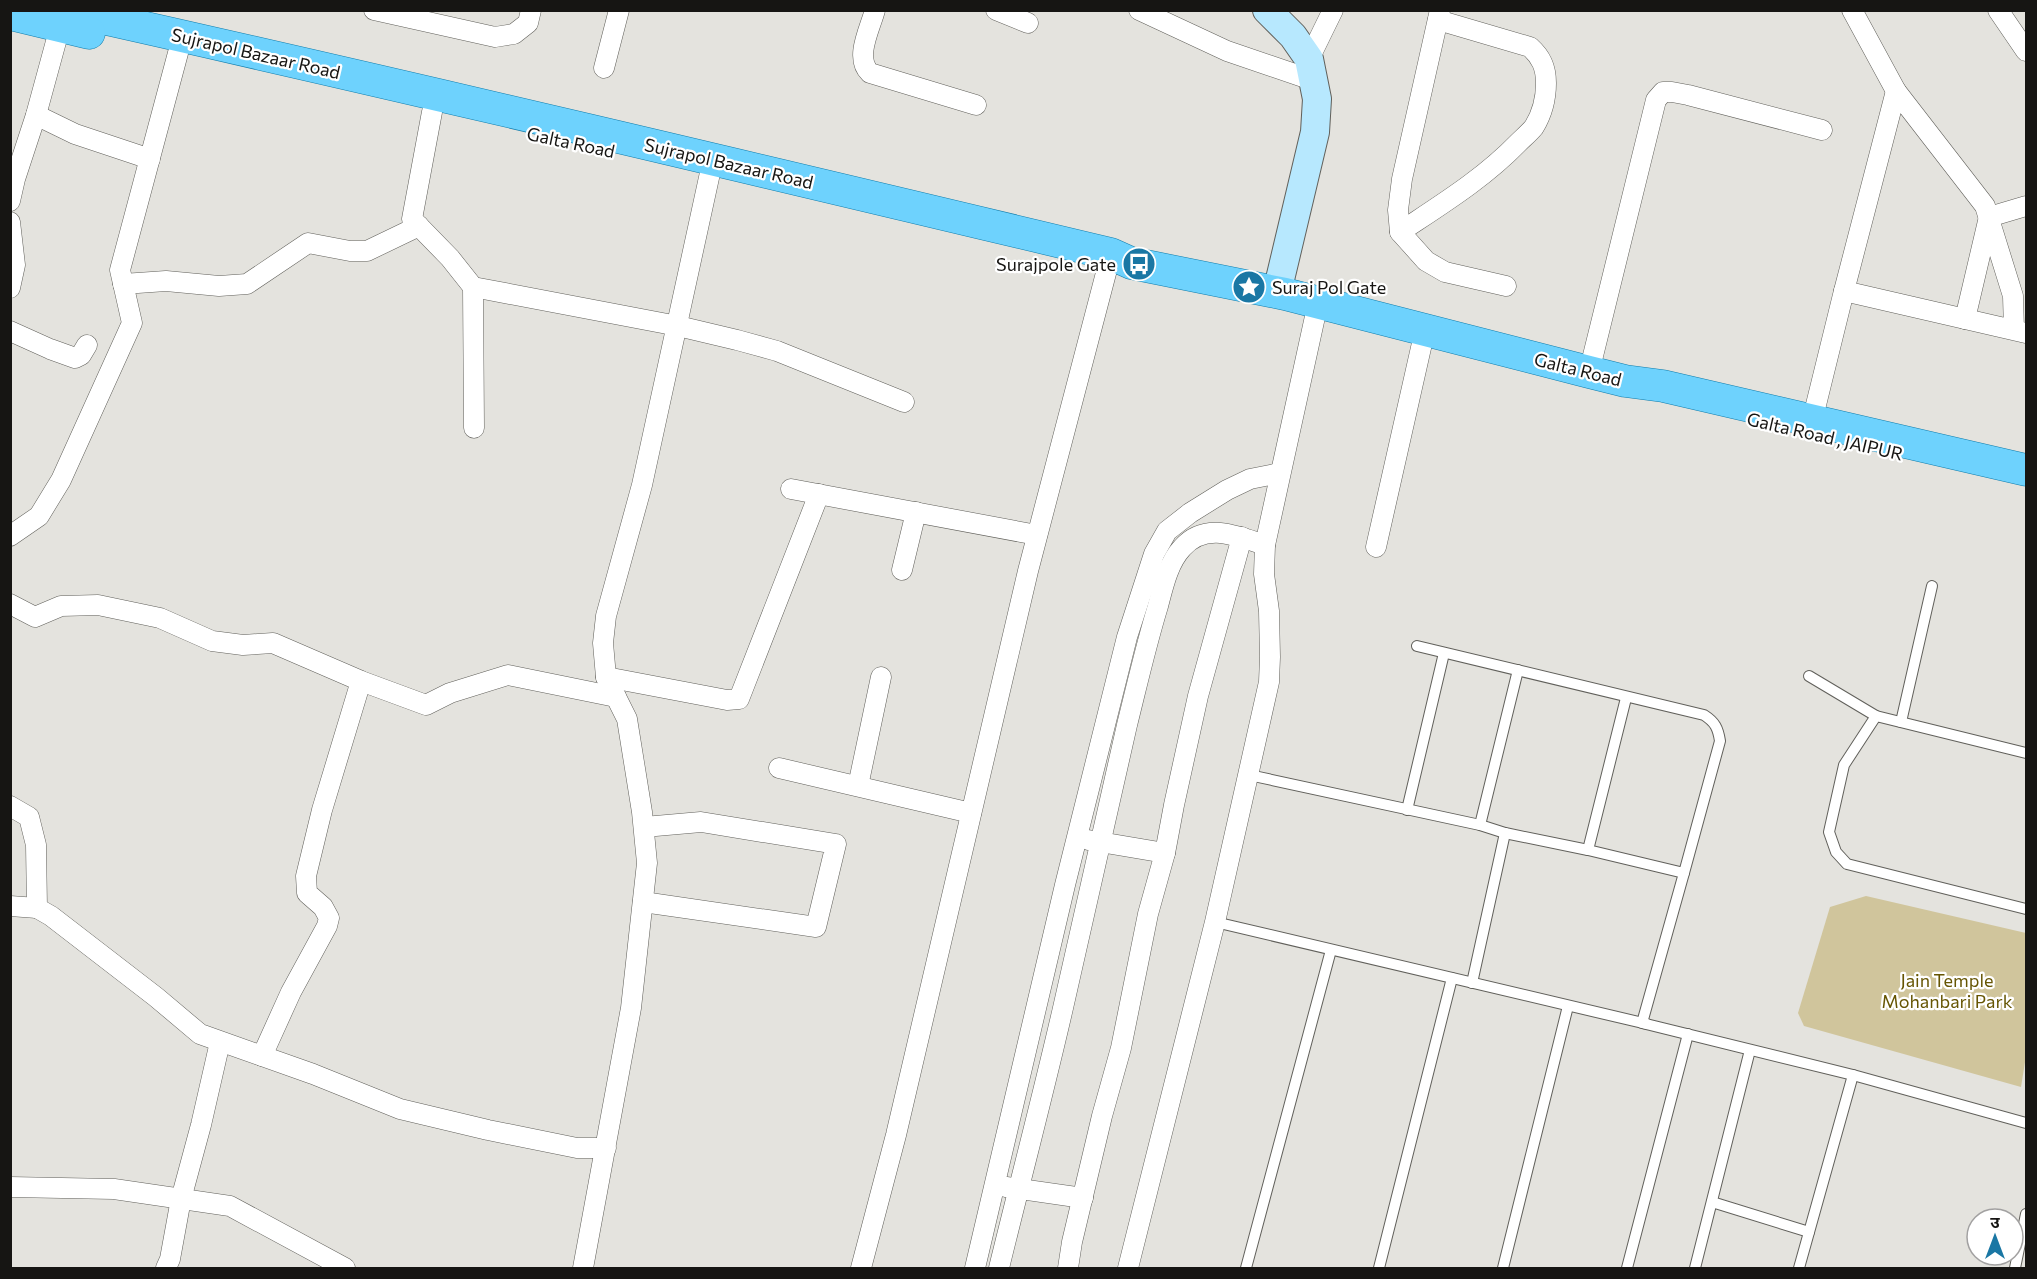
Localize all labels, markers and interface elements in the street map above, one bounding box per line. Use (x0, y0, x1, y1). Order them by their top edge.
street label: Sujrapol Bazaar Road (169, 23, 343, 83)
street label: Galta Road (525, 122, 617, 162)
street label: Sujrapol Bazaar Road (642, 133, 816, 193)
bus stop icon: Surajpole Gate (1121, 246, 1157, 282)
place label: Surajpole Gate (996, 253, 1116, 275)
place icon: Suraj Pol Gate (1231, 269, 1267, 305)
place label: Suraj Pol Gate (1272, 276, 1386, 298)
street label: Galta Road (1532, 348, 1624, 390)
street label: Galta Road , JAIPUR (1745, 407, 1905, 465)
park label: Jain Temple Mohanbari Park (1882, 969, 2013, 1012)
north arrow (1965, 1207, 2025, 1267)
text: उ (1990, 1212, 2000, 1231)

